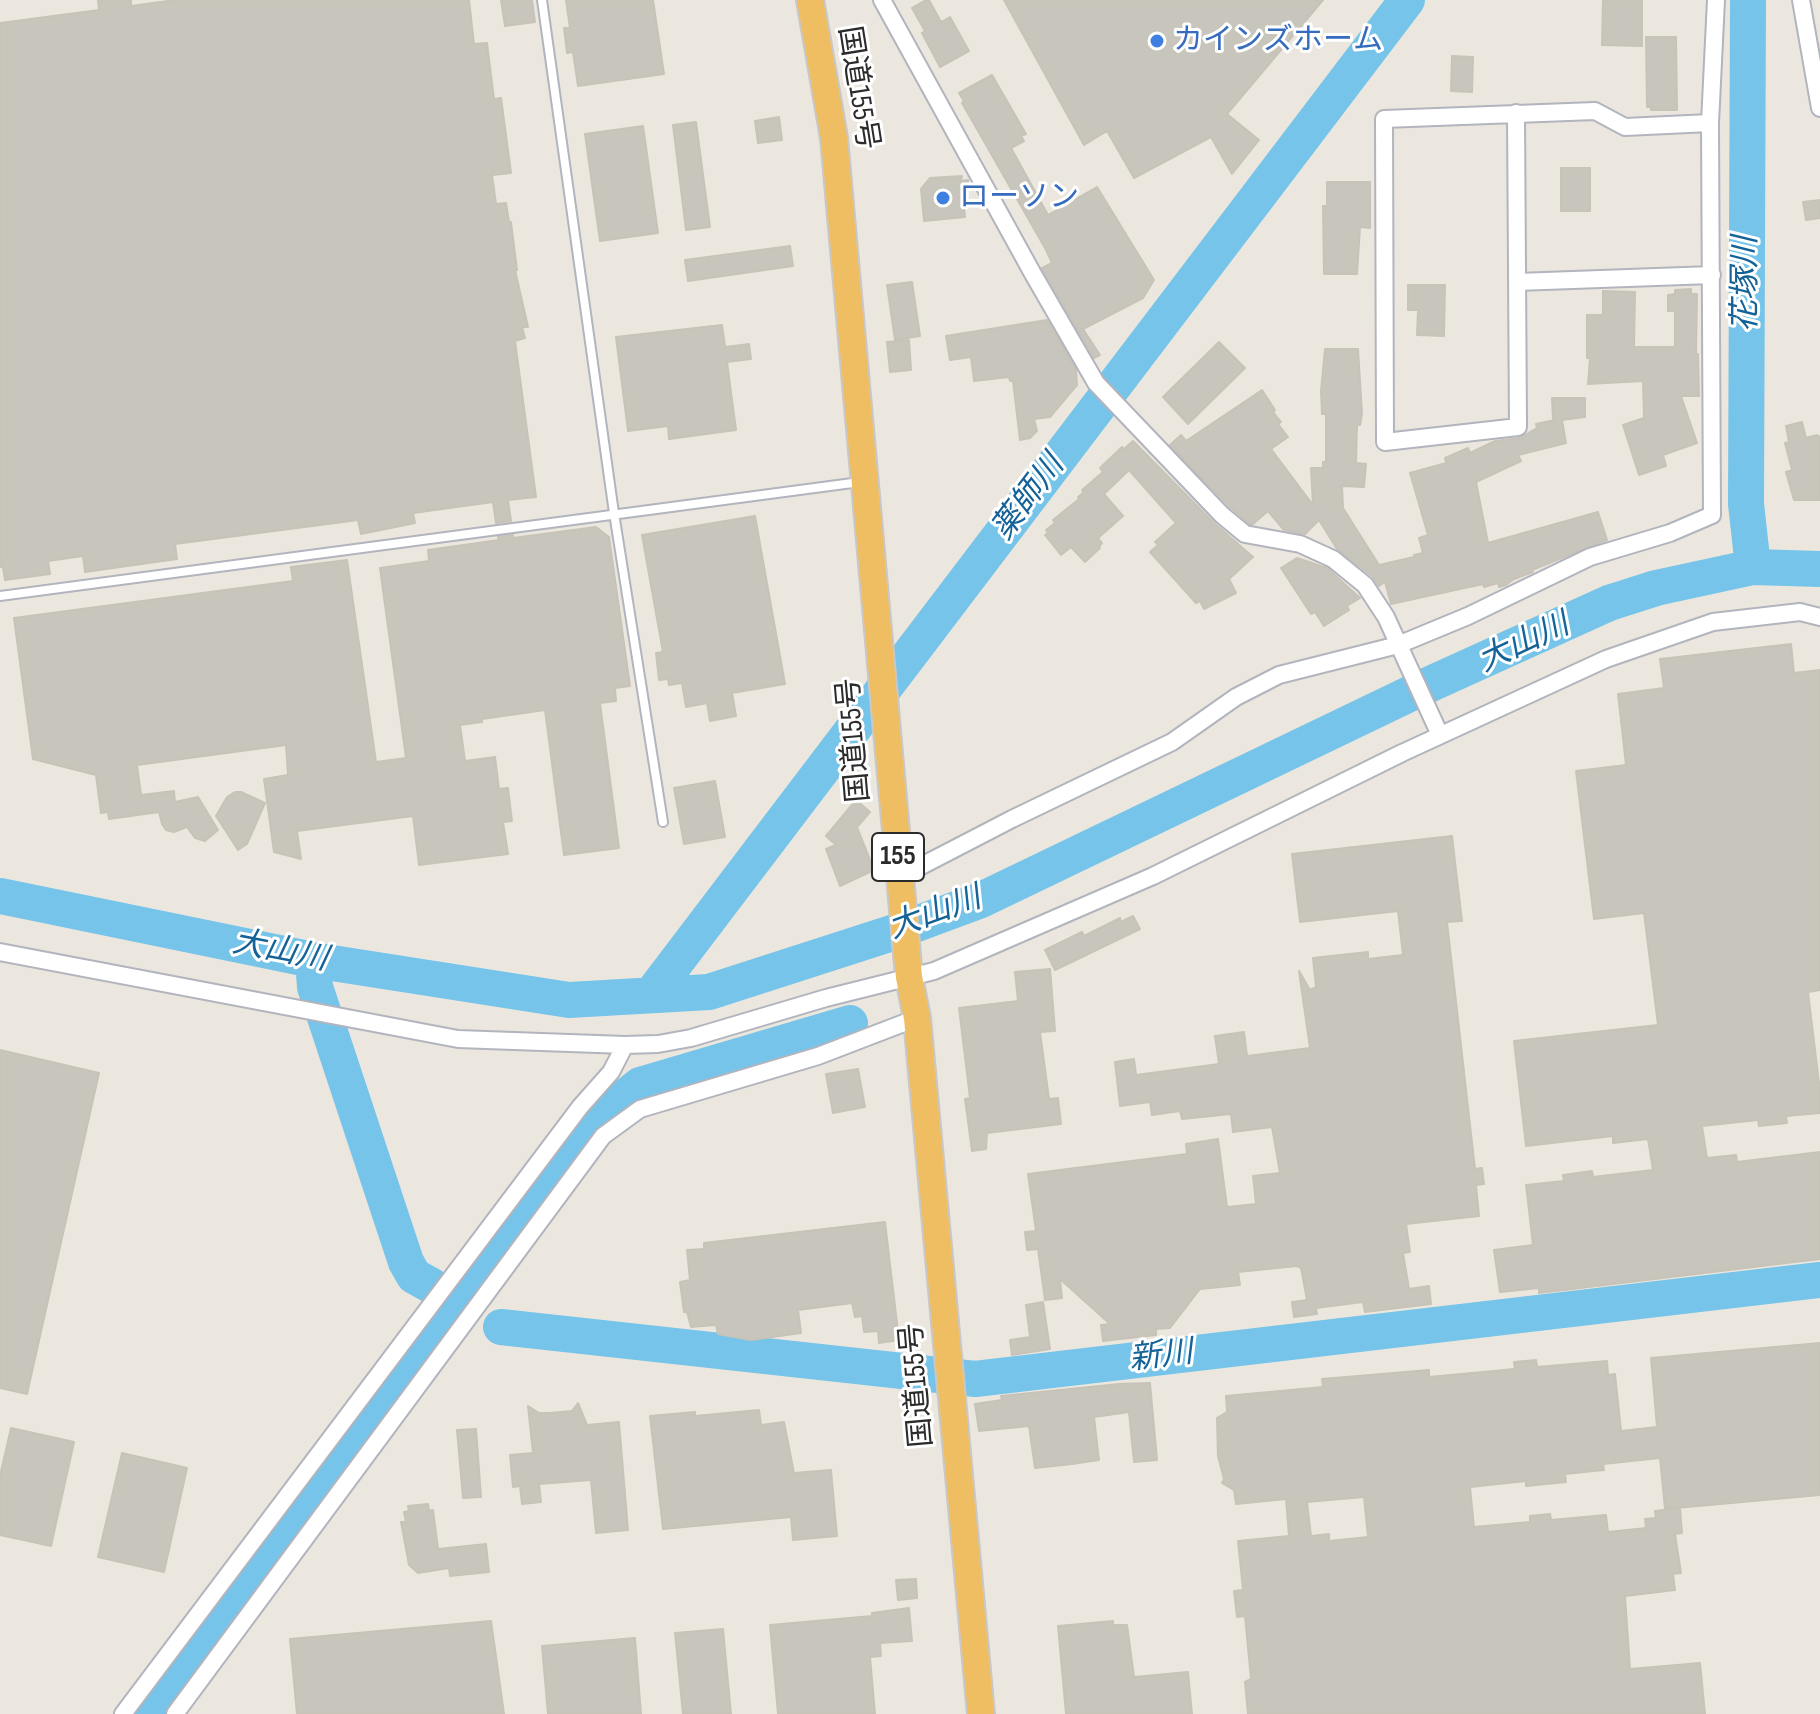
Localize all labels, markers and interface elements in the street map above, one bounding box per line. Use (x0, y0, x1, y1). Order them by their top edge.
place label: カインズホーム (1173, 23, 1383, 59)
street label: 国道155号 (829, 24, 885, 152)
marker: カインズホーム (1148, 32, 1166, 50)
place label: ローソン (959, 180, 1079, 216)
marker: ローソン (934, 189, 952, 207)
water label: 花塚川 (1728, 236, 1766, 332)
water label: 薬師川 (985, 448, 1073, 548)
water label: 大山川 (1472, 606, 1576, 682)
street label: 国道155号 (832, 676, 878, 804)
road number: 155 (872, 833, 924, 881)
water label: 大山川 (883, 880, 987, 948)
water label: 大山川 (229, 924, 331, 980)
street label: 国道155号 (895, 1321, 941, 1449)
water label: 新川 (1127, 1334, 1195, 1380)

